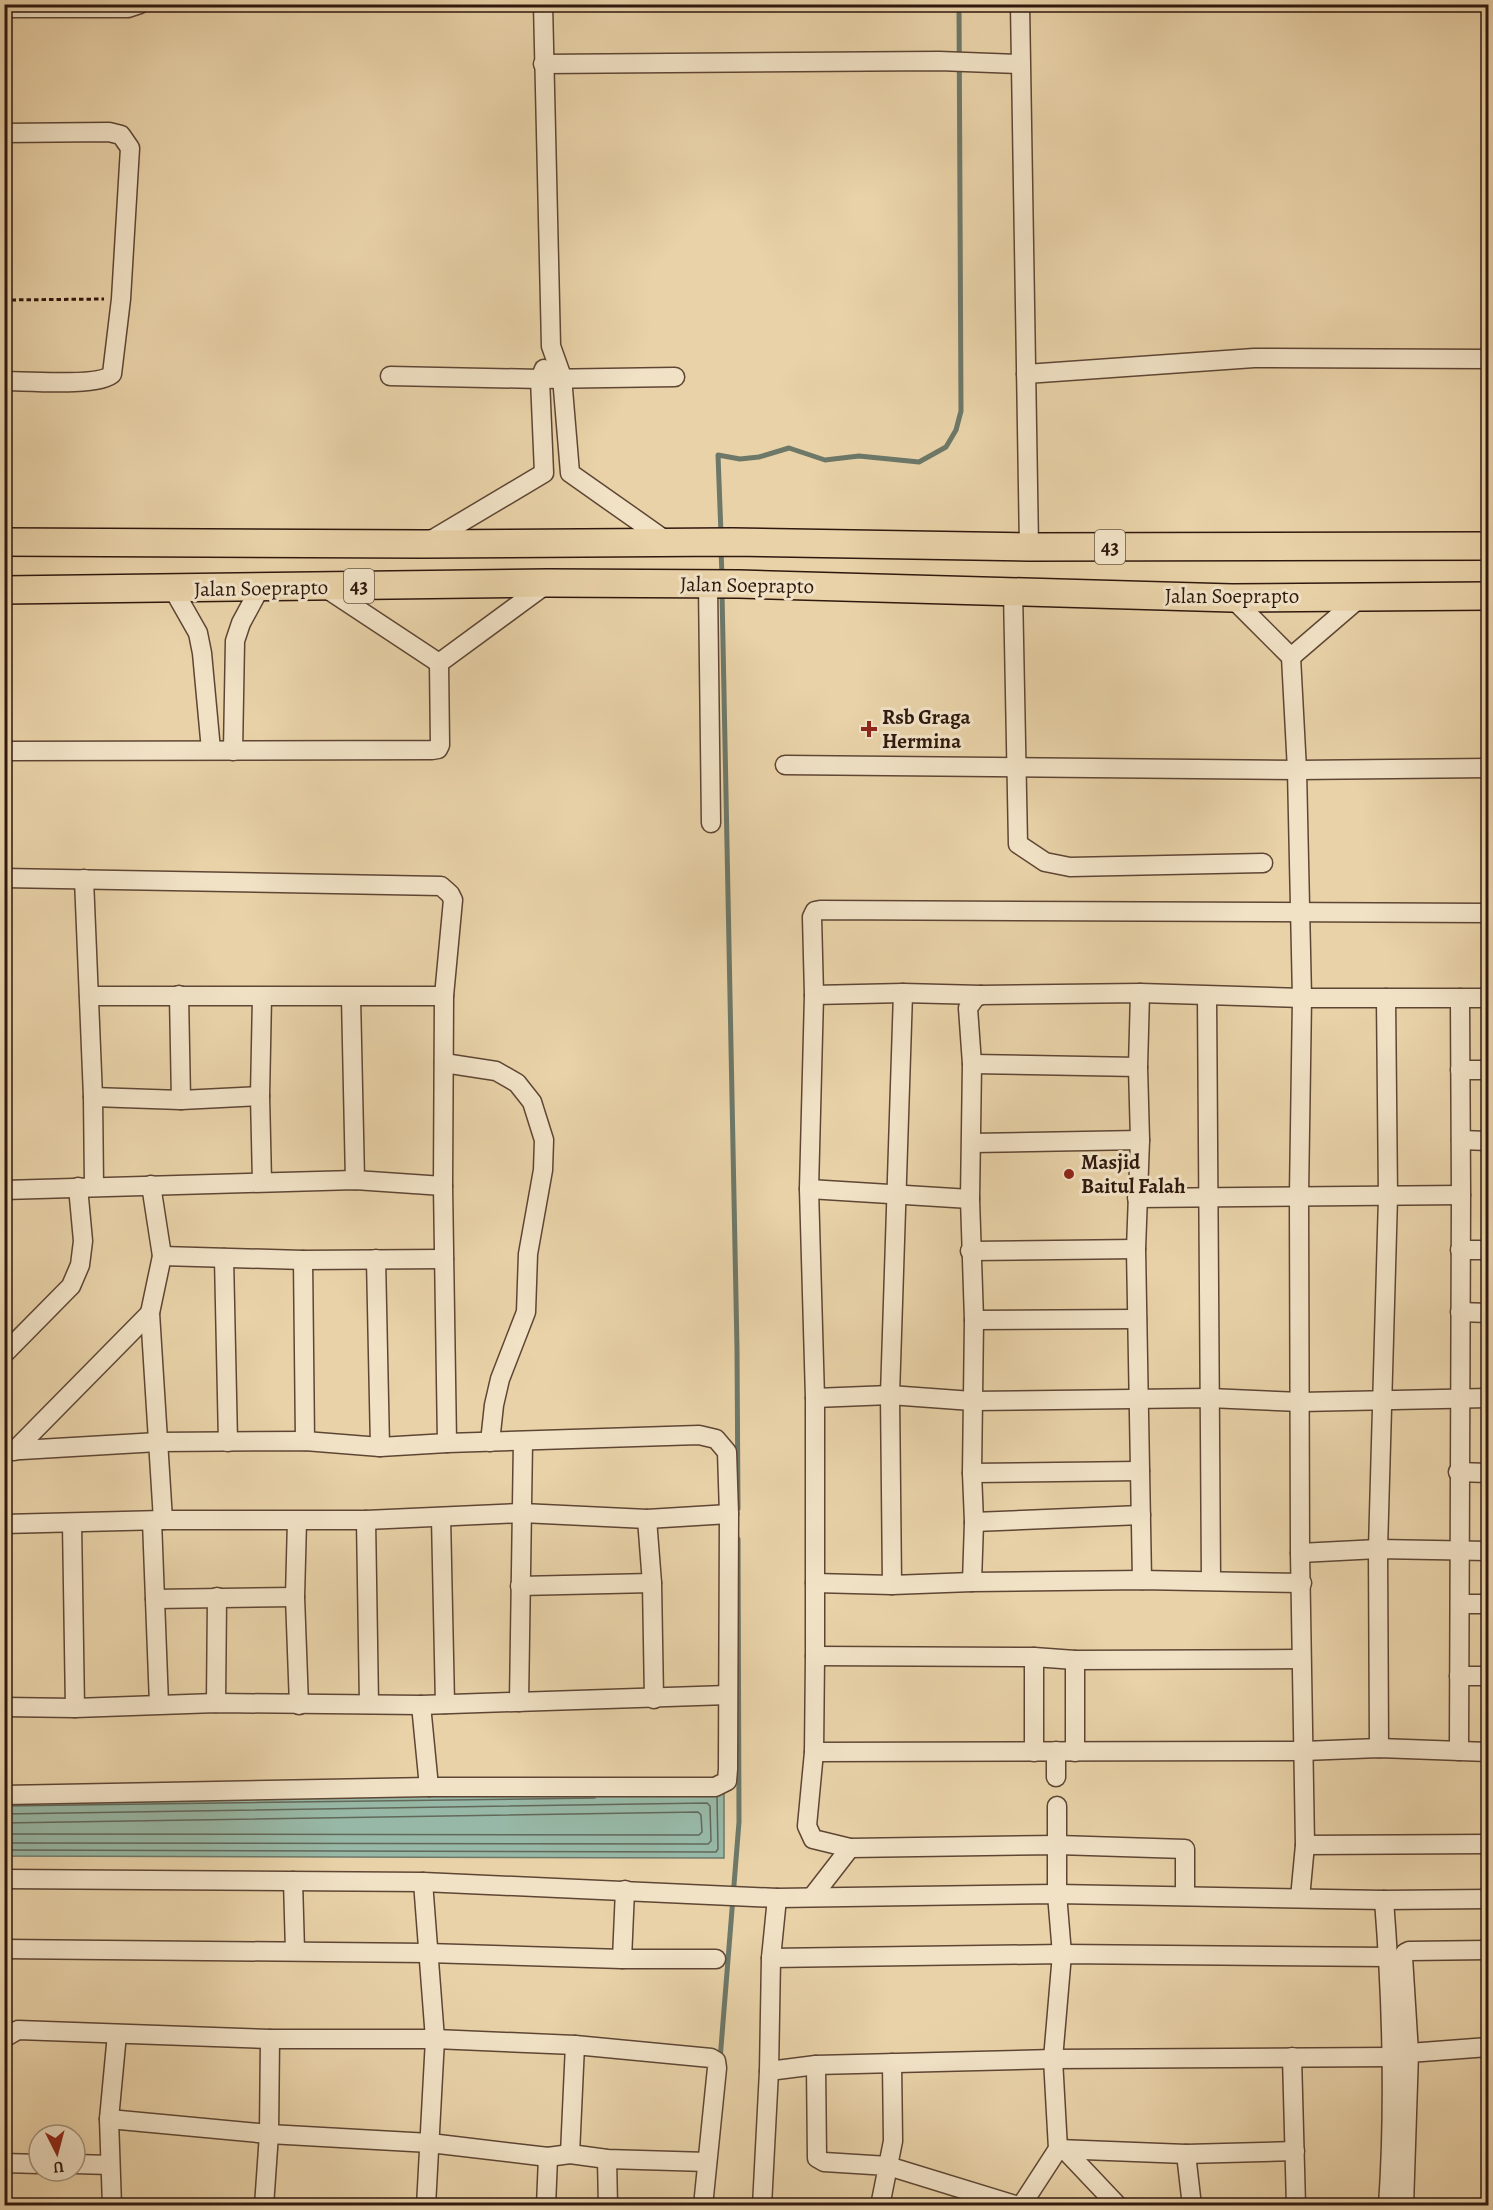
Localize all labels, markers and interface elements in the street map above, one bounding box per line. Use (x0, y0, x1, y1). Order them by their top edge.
road number: 43 (1095, 530, 1125, 564)
road number: 43 (344, 569, 374, 603)
street label: Jalan Soeprapto (680, 570, 814, 600)
street label: Jalan Soeprapto (194, 573, 328, 603)
street label: Jalan Soeprapto (1165, 582, 1299, 610)
place label: Rsb Graga Hermina (882, 703, 972, 755)
marker: Rsb Graga Hermina (860, 720, 878, 738)
place label: Masjid Baitul Falah (1081, 1148, 1186, 1200)
marker: Masjid Baitul Falah (1062, 1167, 1076, 1181)
north arrow (27, 2123, 87, 2183)
text: U (52, 2155, 65, 2178)

